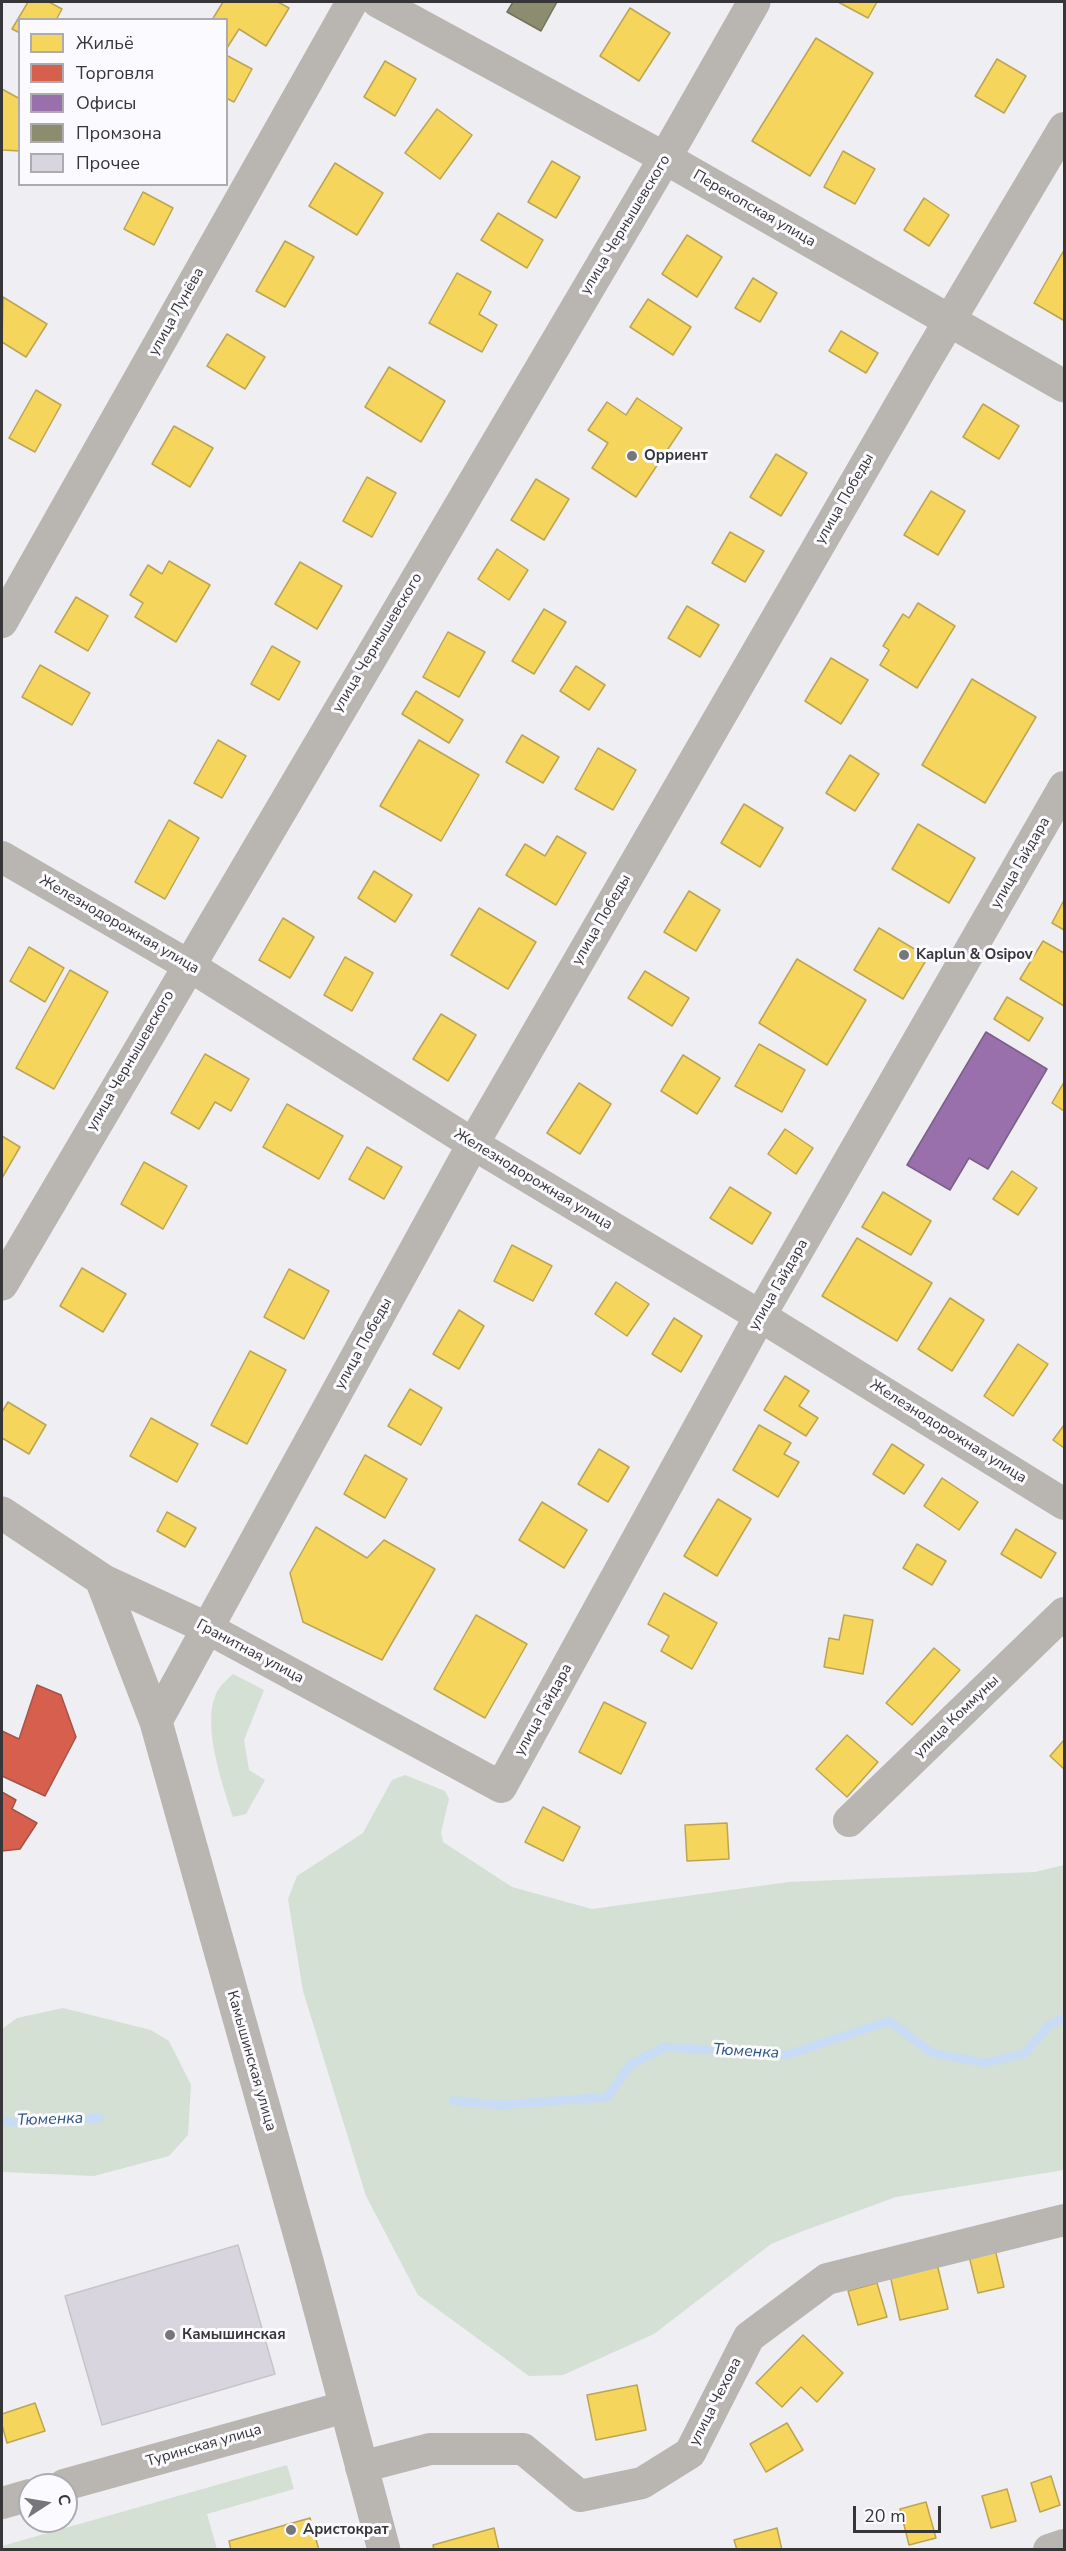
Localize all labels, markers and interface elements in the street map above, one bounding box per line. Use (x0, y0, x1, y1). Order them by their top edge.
legend (18, 18, 228, 186)
text: Жильё (76, 31, 134, 55)
text: Торговля (76, 61, 154, 85)
text: Офисы (76, 91, 136, 115)
text: Промзона (76, 121, 162, 145)
text: Прочее (76, 151, 140, 175)
street label: улица Чернышевского (577, 152, 675, 298)
street label: Перекопская улица (690, 167, 818, 251)
street label: улица Лунёва (145, 265, 209, 359)
place label: Орриент (644, 447, 708, 465)
marker: Орриент (625, 449, 639, 463)
street label: улица Победы (812, 450, 878, 548)
street label: улица Чернышевского (329, 570, 427, 716)
street label: улица Гайдара (988, 814, 1054, 912)
street label: улица Победы (569, 871, 635, 969)
street label: Железнодорожная улица (36, 872, 202, 978)
place label: Kaplun & Osipov (916, 946, 1033, 964)
marker: Kaplun & Osipov (897, 948, 911, 962)
street label: улица Чернышевского (83, 987, 179, 1135)
street label: Железнодорожная улица (451, 1126, 615, 1234)
street label: улица Гайдара (746, 1236, 812, 1334)
street label: улица Победы (331, 1295, 397, 1393)
street label: Железнодорожная улица (866, 1376, 1030, 1488)
street label: Гранитная улица (193, 1616, 307, 1688)
street label: улица Гайдара (511, 1661, 577, 1759)
street label: улица Коммуны (911, 1672, 1003, 1762)
street label: Камышинская улица (222, 1989, 280, 2133)
water label: Тюменка (712, 2041, 780, 2063)
water label: Тюменка (17, 2109, 83, 2131)
place label: Камышинская (182, 2326, 286, 2344)
marker: Камышинская (163, 2328, 177, 2342)
street label: улица Чехова (686, 2355, 746, 2449)
street label: Туринская улица (144, 2421, 264, 2471)
north arrow (18, 2473, 78, 2533)
text: С (52, 2492, 76, 2507)
scale bar (856, 2494, 944, 2532)
text: 20 m (864, 2504, 906, 2528)
place label: Аристократ (303, 2521, 389, 2539)
marker: Аристократ (284, 2523, 298, 2537)

